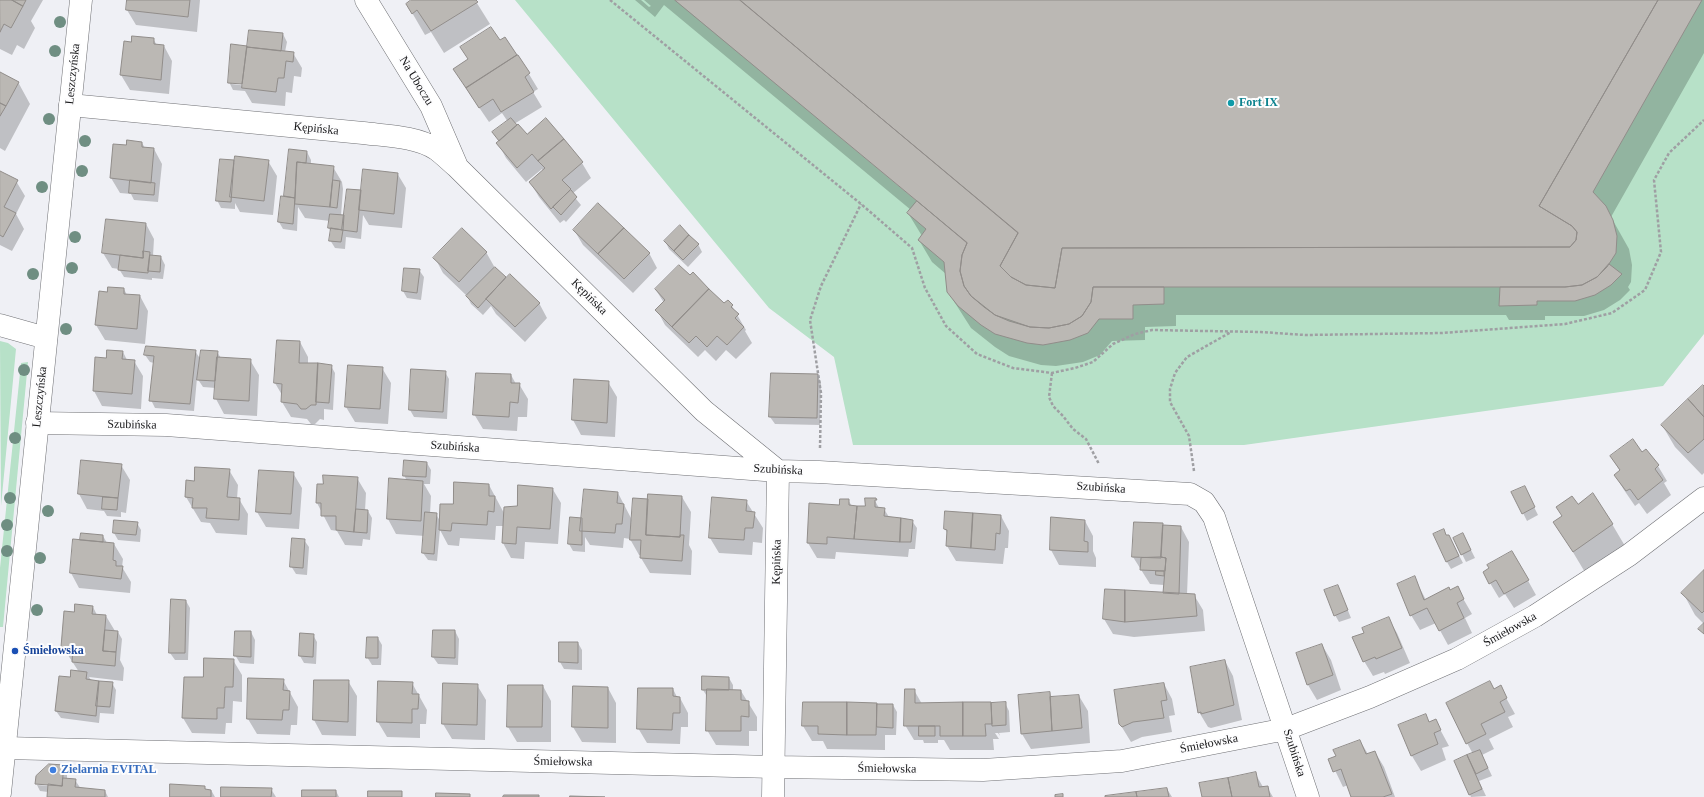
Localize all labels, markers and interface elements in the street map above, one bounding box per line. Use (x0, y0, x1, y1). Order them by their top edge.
street label: Leszczyńska (63, 43, 83, 105)
street label: Na Uboczu (396, 54, 436, 108)
place label: Fort IX (1239, 96, 1278, 110)
marker: Fort IX (1226, 98, 1236, 108)
street label: Kępińska (293, 119, 339, 139)
street label: Kępińska (568, 276, 610, 318)
street label: Leszczyńska (30, 366, 50, 428)
street label: Szubińska (107, 417, 157, 433)
street label: Szubińska (430, 438, 480, 456)
street label: Szubińska (753, 462, 803, 478)
street label: Szubińska (1076, 479, 1126, 497)
street label: Kępińska (769, 539, 785, 585)
street label: Śmiełowska (1481, 609, 1539, 651)
place label: Śmiełowska (23, 644, 84, 658)
marker: Śmiełowska (10, 646, 20, 656)
street label: Szubińska (1280, 727, 1308, 779)
street label: Śmiełowska (1179, 731, 1239, 757)
street label: Śmiełowska (534, 754, 592, 770)
street label: Śmiełowska (858, 761, 916, 777)
place label: Zielarnia EVITAL (61, 763, 156, 777)
marker: Zielarnia EVITAL (48, 765, 58, 775)

